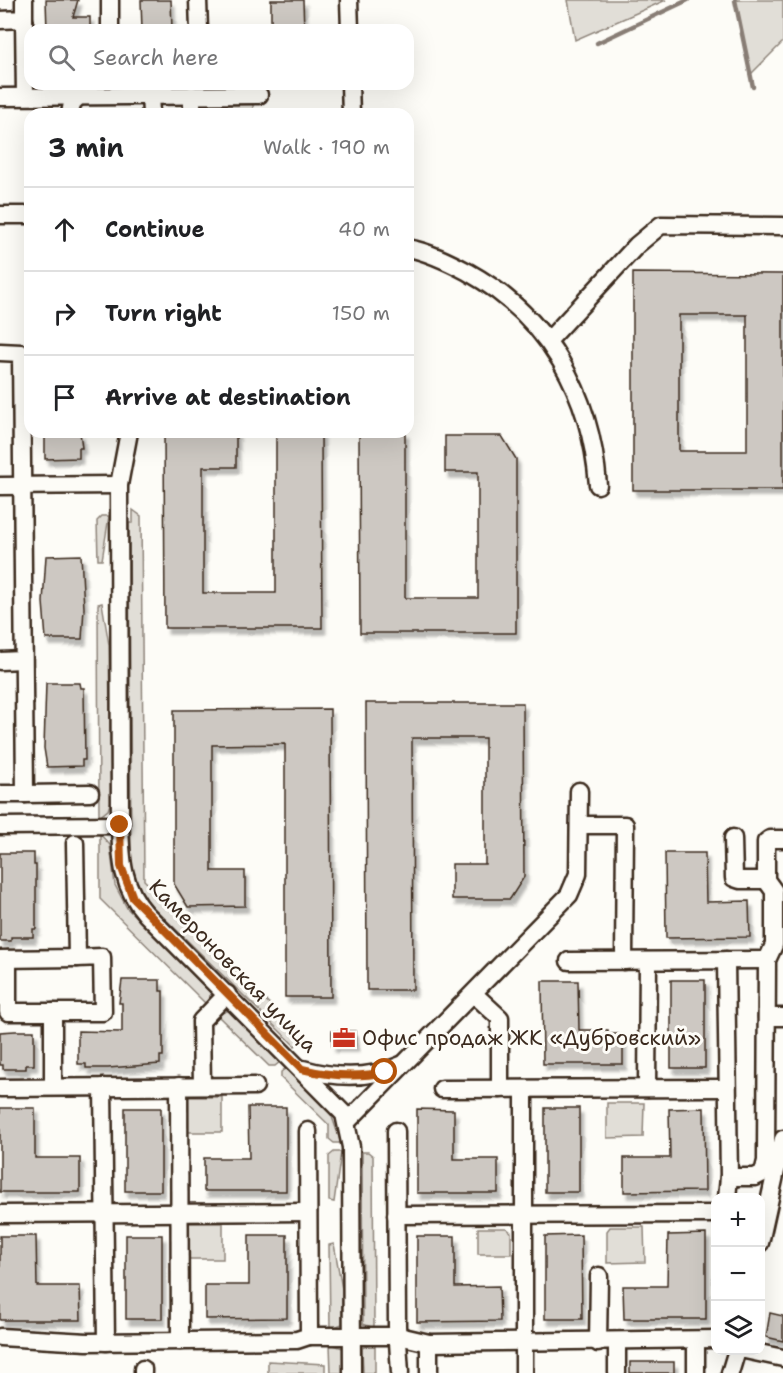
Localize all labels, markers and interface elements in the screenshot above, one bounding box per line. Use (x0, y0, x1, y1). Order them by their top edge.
search box (24, 24, 414, 90)
icon: search (45, 41, 78, 74)
text: Search here (93, 43, 219, 72)
text: 3 min (48, 130, 124, 165)
text: Walk · 190 m (263, 134, 390, 160)
icon: ahead (48, 213, 81, 246)
text: Continue (105, 215, 205, 244)
text: 40 m (338, 216, 390, 242)
icon: right (48, 297, 81, 330)
text: Turn right (105, 299, 222, 328)
text: 150 m (332, 300, 390, 326)
icon: arrive (48, 381, 81, 414)
text: Arrive at destination (105, 383, 351, 412)
route end (106, 811, 132, 837)
street label: Камероновская улица (143, 873, 323, 1059)
place label: Офис продаж ЖК «Дубровский» (362, 1024, 701, 1052)
office icon: Офис продаж ЖК «Дубровский» (331, 1025, 357, 1051)
route start (371, 1058, 397, 1084)
map controls (711, 1193, 765, 1355)
button: + (711, 1193, 765, 1247)
button: − (711, 1247, 765, 1301)
button: layers (711, 1301, 765, 1355)

